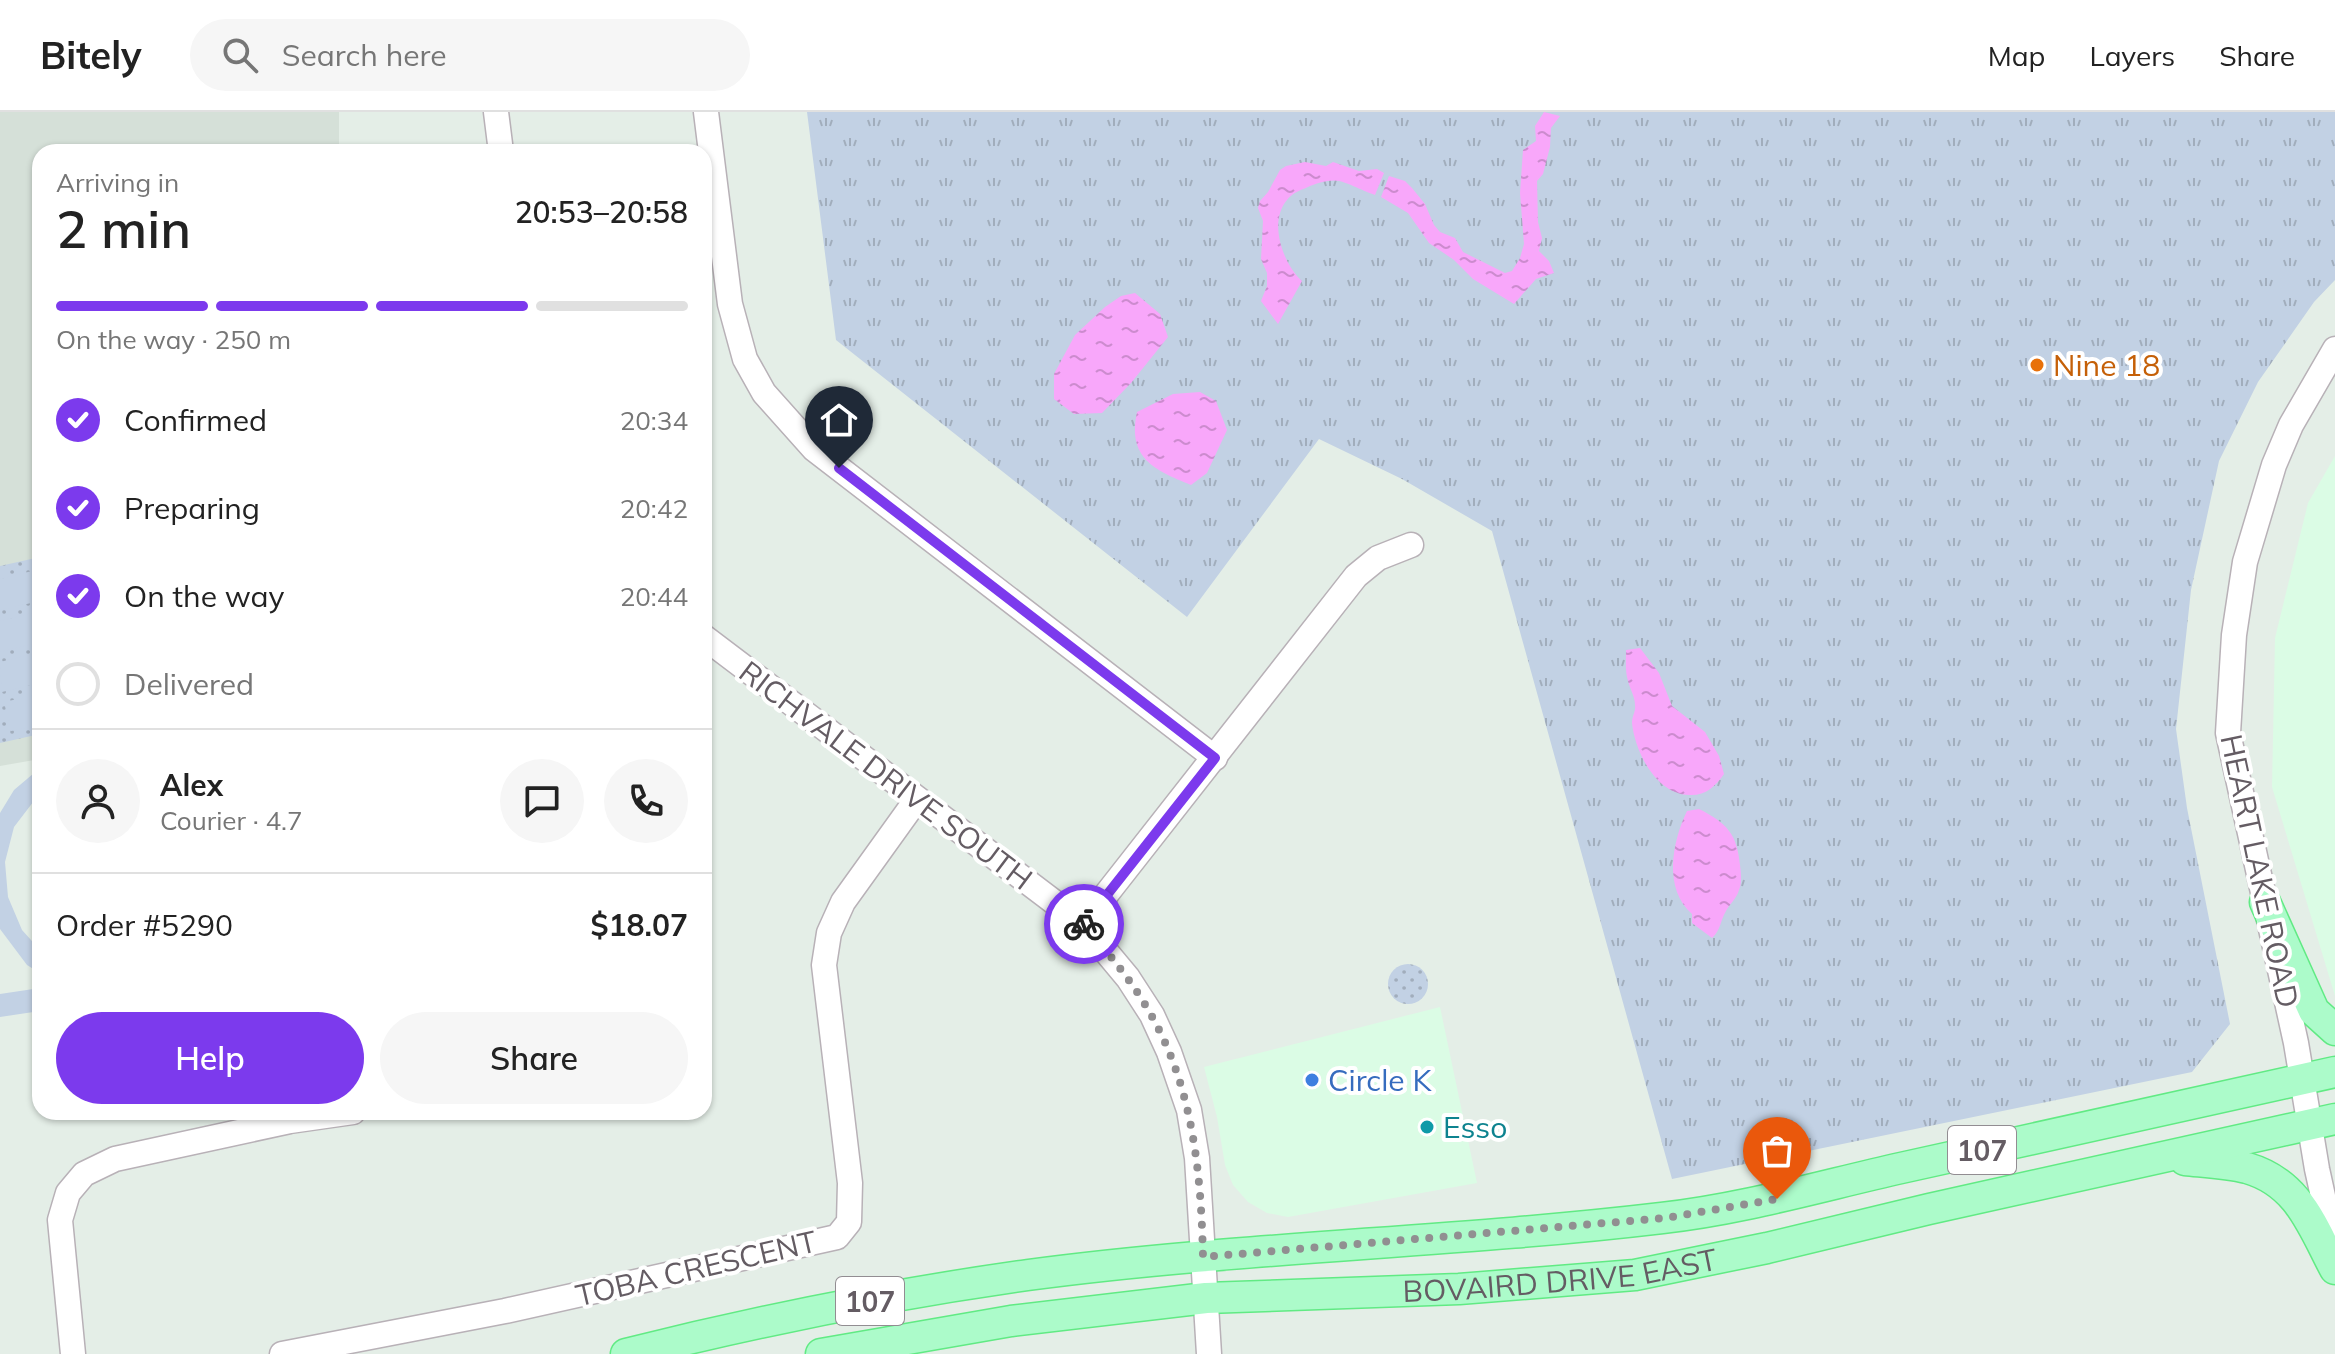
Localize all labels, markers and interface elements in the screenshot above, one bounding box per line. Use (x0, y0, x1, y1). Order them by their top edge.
search box (190, 19, 750, 91)
text: Bitely (40, 31, 142, 79)
icon: search (218, 33, 262, 77)
text: Search here (282, 36, 447, 74)
text: Map (1988, 38, 2045, 73)
text: Layers (2089, 38, 2175, 73)
text: Share (2219, 38, 2295, 73)
text: Arriving in (56, 166, 179, 199)
text: 20:53–20:58 (515, 193, 688, 231)
text: 2 min (56, 196, 191, 261)
text: On the way · 250 m (56, 323, 291, 356)
place label: Nine 18 (2053, 346, 2160, 384)
marker: Nine 18 (2028, 356, 2046, 374)
pin (805, 386, 873, 468)
icon: check (56, 398, 100, 442)
icon: home (817, 398, 861, 442)
text: Confirmed (124, 401, 267, 439)
text: 20:34 (620, 404, 688, 437)
icon: check (56, 486, 100, 530)
text: Preparing (124, 489, 260, 527)
text: 20:42 (620, 492, 688, 525)
icon: check (56, 574, 100, 618)
text: On the way (124, 577, 284, 615)
text: 20:44 (620, 580, 688, 613)
street label: RICHVALE DRIVE SOUTH (732, 652, 1040, 898)
text: Delivered (124, 665, 254, 703)
street label: HEART LAKE ROAD (2212, 731, 2308, 1011)
button: person (56, 759, 140, 843)
button: chat (500, 759, 584, 843)
button: phone (604, 759, 688, 843)
text: Alex (160, 766, 223, 804)
text: Courier · 4.7 (160, 804, 303, 837)
courier (1044, 884, 1124, 964)
icon: bike (1062, 902, 1106, 946)
text: Order #5290 (56, 906, 233, 944)
text: $18.07 (591, 906, 688, 944)
button: Help (56, 1012, 364, 1104)
button: Share (380, 1012, 688, 1104)
place label: Circle K (1328, 1061, 1432, 1099)
marker: Circle K (1303, 1071, 1321, 1089)
place label: Esso (1443, 1108, 1507, 1146)
pin (1743, 1117, 1811, 1199)
marker: Esso (1418, 1118, 1436, 1136)
road number: 107 (1948, 1126, 2016, 1174)
icon: bag (1755, 1129, 1799, 1173)
street label: TOBA CRESCENT (572, 1222, 820, 1314)
street label: BOVAIRD DRIVE EAST (1402, 1240, 1720, 1310)
road number: 107 (836, 1277, 904, 1325)

